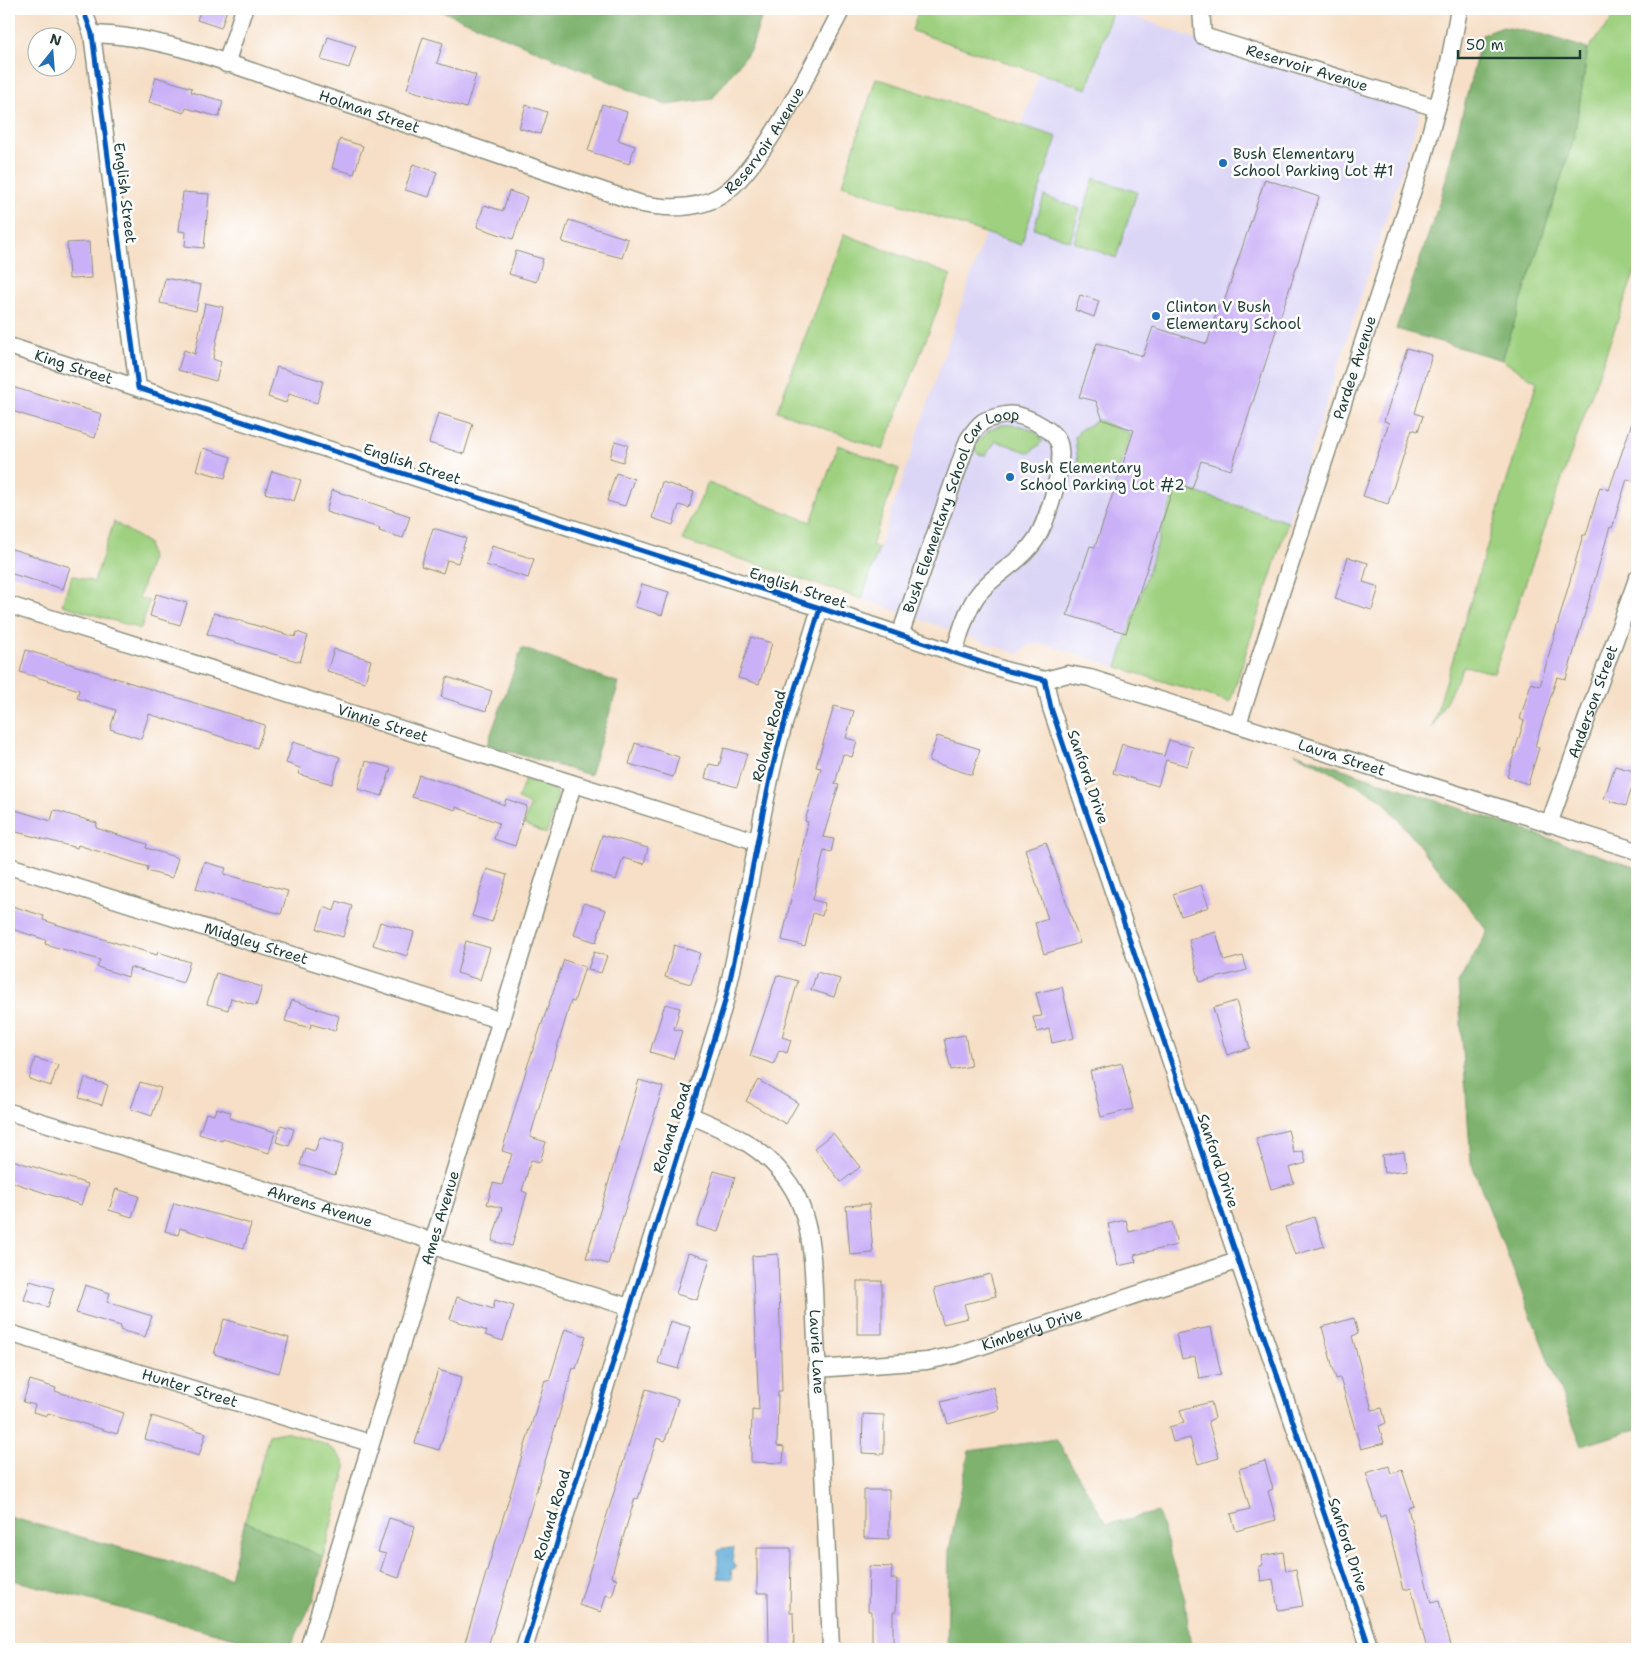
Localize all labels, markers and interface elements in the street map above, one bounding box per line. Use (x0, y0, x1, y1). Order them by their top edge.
north arrow (28, 28, 78, 78)
scale bar (1458, 28, 1581, 60)
text: N (48, 29, 64, 50)
text: 50 m (1466, 35, 1504, 55)
street label: Reservoir Avenue (1244, 40, 1371, 96)
street label: Reservoir Avenue (720, 83, 809, 199)
street label: Holman Street (316, 85, 422, 138)
street label: English Street (109, 141, 141, 245)
place label: Bush Elementary School Parking Lot #1 (1233, 144, 1394, 181)
marker: Bush Elementary School Parking Lot #1 (1217, 157, 1229, 169)
place label: Clinton V Bush Elementary School (1166, 297, 1302, 334)
marker: Clinton V Bush Elementary School (1150, 310, 1162, 322)
street label: Pardee Avenue (1328, 313, 1381, 422)
street label: King Street (32, 345, 115, 389)
street label: Bush Elementary School Car Loop (898, 404, 1021, 616)
street label: English Street (361, 439, 463, 489)
place label: Bush Elementary School Parking Lot #2 (1020, 458, 1185, 495)
marker: Bush Elementary School Parking Lot #2 (1004, 471, 1016, 483)
street label: English Street (747, 563, 849, 613)
street label: Anderson Street (1563, 642, 1622, 761)
street label: Roland Road (747, 687, 791, 784)
street label: Vinnie Street (335, 700, 431, 747)
street label: Sanford Drive (1063, 727, 1113, 827)
street label: Laura Street (1295, 734, 1388, 781)
street label: Midgley Street (202, 918, 310, 969)
street label: Roland Road (648, 1080, 696, 1176)
street label: Sanford Drive (1193, 1111, 1243, 1211)
street label: Ames Avenue (416, 1168, 464, 1267)
street label: Ahrens Avenue (265, 1181, 375, 1232)
street label: Kimberly Drive (979, 1303, 1085, 1355)
street label: Laurie Lane (805, 1309, 829, 1395)
street label: Hunter Street (139, 1364, 240, 1412)
street label: Roland Road (529, 1467, 575, 1563)
street label: Sanford Drive (1323, 1495, 1373, 1595)

